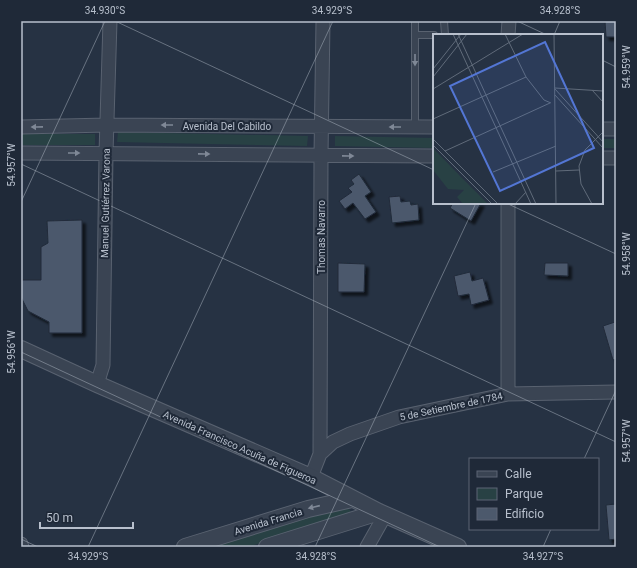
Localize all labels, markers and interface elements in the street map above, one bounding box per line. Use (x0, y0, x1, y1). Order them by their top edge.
text: 34.930°S (85, 5, 125, 16)
text: 34.929°S (312, 5, 352, 16)
text: 34.928°S (540, 5, 580, 16)
inset map (433, 34, 603, 204)
text: 54.959°W (621, 45, 632, 89)
one-way arrow (412, 54, 418, 67)
street label: Avenida Del Cabildo (183, 121, 272, 132)
one-way arrow (160, 122, 173, 128)
one-way arrow (31, 123, 43, 130)
one-way arrow (388, 124, 401, 130)
text: 54.957°W (6, 143, 17, 187)
street label: Manuel Gutiérrez Varona (99, 148, 112, 258)
one-way arrow (68, 150, 81, 156)
one-way arrow (198, 151, 211, 157)
one-way arrow (342, 152, 354, 159)
street label: Thomas Navarro (316, 200, 327, 274)
text: 54.958°W (621, 232, 632, 276)
text: 54.956°W (6, 330, 17, 374)
street label: 5 de Setiembre de 1784 (399, 390, 504, 423)
street label: Avenida Francisco Acuña de Figueroa (161, 409, 318, 486)
text: 54.957°W (621, 419, 632, 463)
legend (469, 458, 599, 530)
text: Calle (505, 467, 532, 481)
text: Parque (505, 487, 543, 501)
scale bar (40, 504, 133, 530)
one-way arrow (308, 505, 320, 511)
street label: Avenida Francia (233, 506, 303, 537)
text: Edificio (505, 507, 544, 521)
text: 50 m (46, 511, 73, 525)
text: 34.929°S (68, 551, 108, 562)
text: 34.928°S (296, 551, 336, 562)
text: 34.927°S (523, 551, 563, 562)

